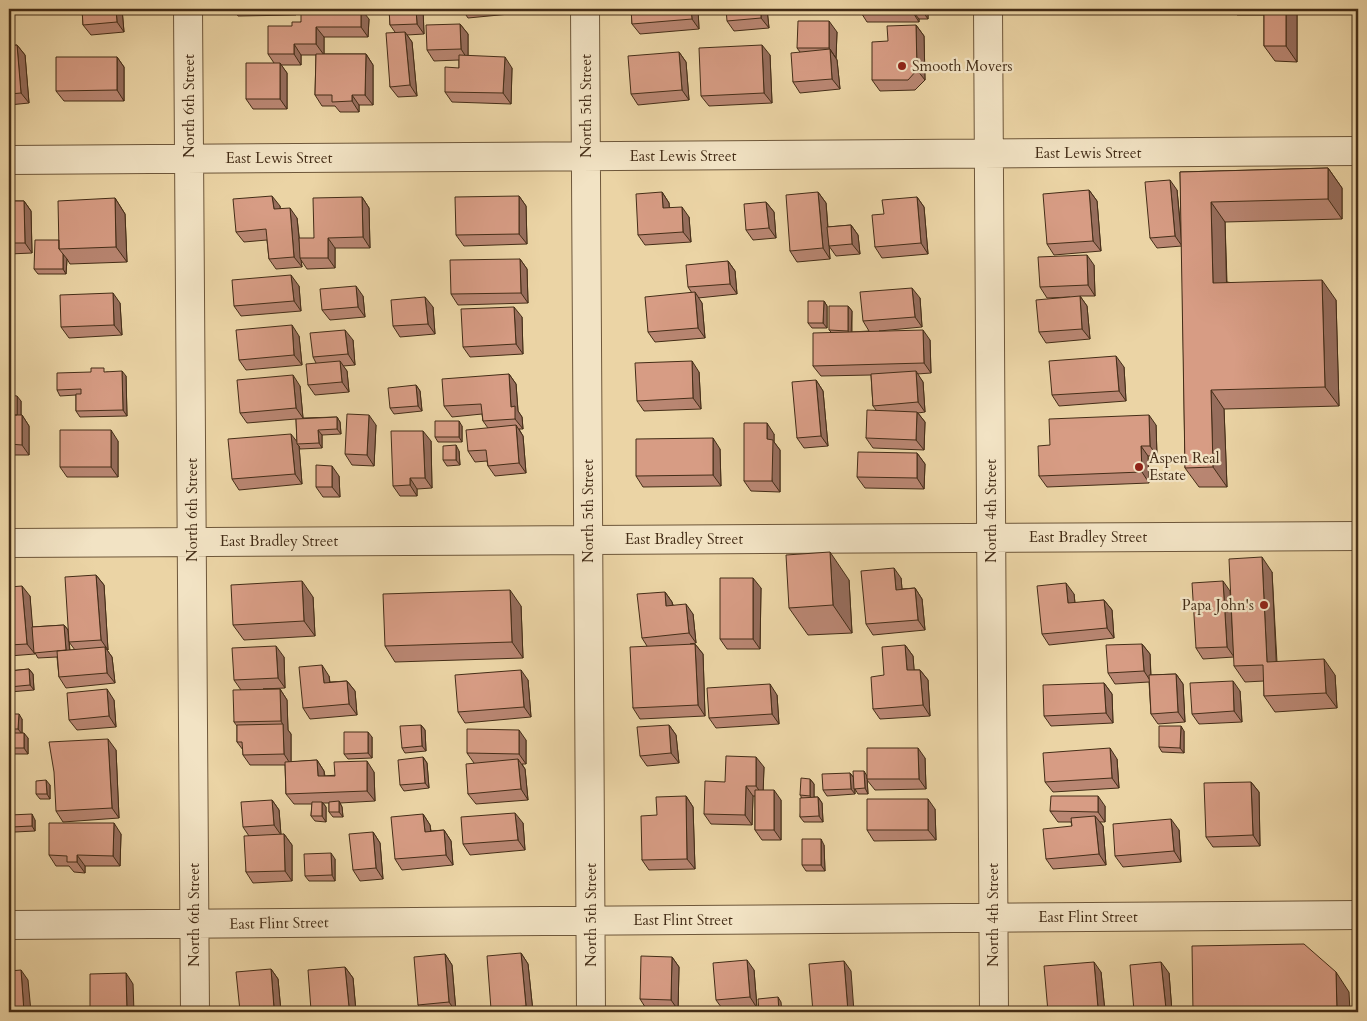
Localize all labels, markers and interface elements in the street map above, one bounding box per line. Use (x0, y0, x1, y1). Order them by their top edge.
street label: North 6th Street (179, 54, 199, 158)
street label: North 5th Street (576, 54, 596, 158)
place label: Smooth Movers (912, 56, 1013, 76)
marker: Smooth Movers (896, 60, 908, 72)
street label: East Lewis Street (1035, 143, 1142, 163)
street label: East Lewis Street (630, 146, 737, 166)
street label: East Lewis Street (226, 148, 333, 168)
place label: Aspen Real Estate (1149, 448, 1220, 485)
street label: North 6th Street (182, 458, 202, 562)
street label: North 5th Street (578, 459, 598, 563)
street label: North 4th Street (981, 459, 1001, 563)
marker: Aspen Real Estate (1133, 461, 1145, 473)
street label: East Bradley Street (1029, 527, 1147, 547)
street label: East Bradley Street (625, 529, 743, 549)
street label: East Bradley Street (220, 531, 338, 551)
place label: Papa John's (1182, 595, 1254, 615)
marker: Papa John's (1258, 599, 1270, 611)
street label: North 6th Street (184, 863, 204, 967)
street label: North 5th Street (581, 863, 601, 967)
street label: North 4th Street (983, 863, 1003, 967)
street label: East Flint Street (1038, 907, 1138, 927)
street label: East Flint Street (633, 910, 733, 930)
street label: East Flint Street (229, 912, 329, 934)

